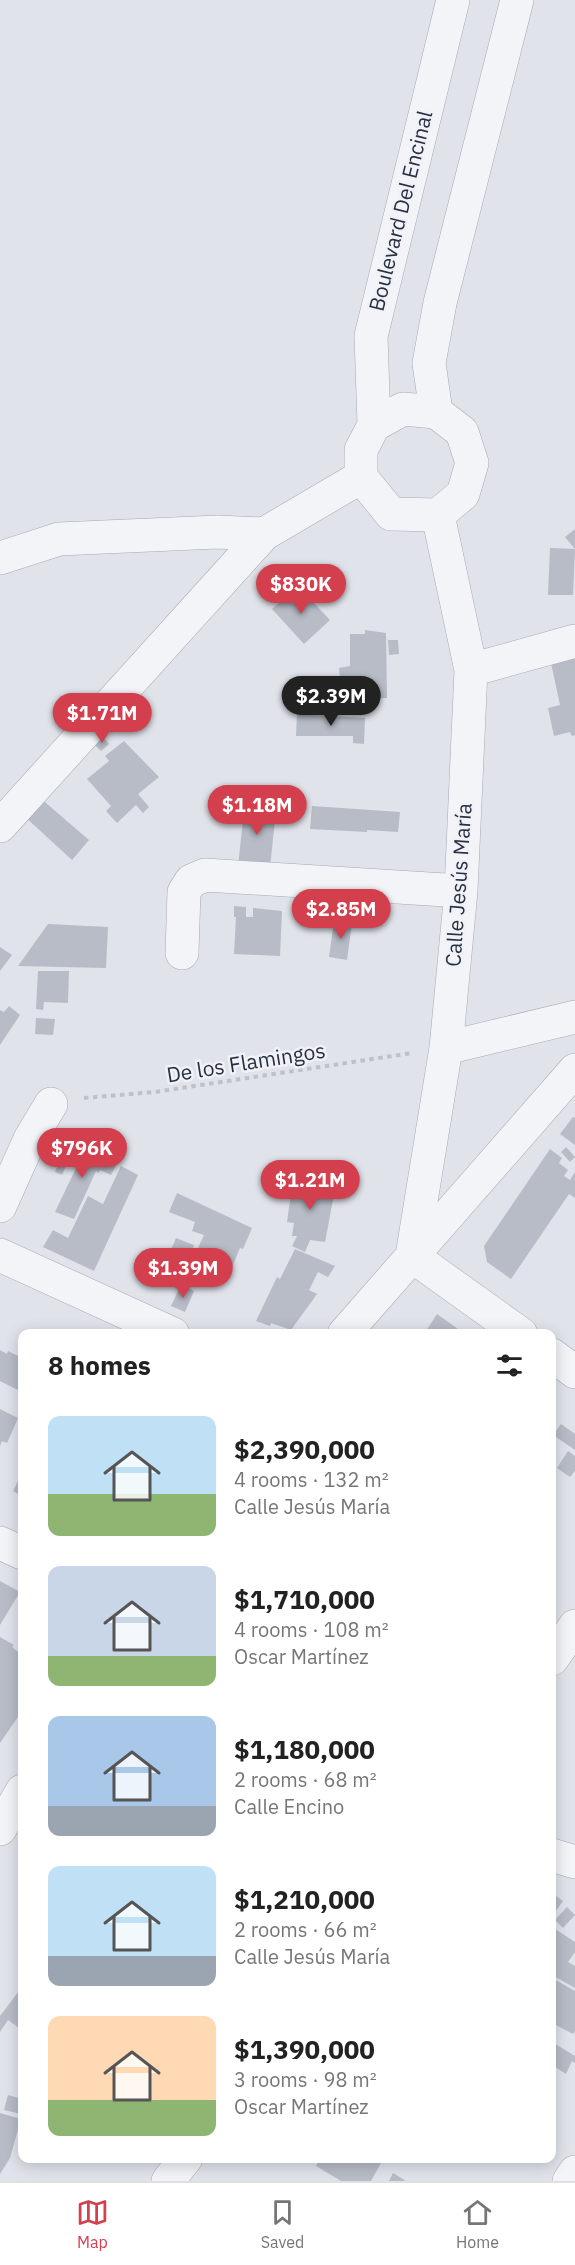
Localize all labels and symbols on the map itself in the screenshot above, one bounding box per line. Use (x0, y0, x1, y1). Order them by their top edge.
street label: Boulevard Del Encinal (362, 107, 439, 314)
pin: $830K (259, 564, 343, 615)
pin: $2.39M (282, 676, 380, 727)
pin: $1.71M (53, 693, 151, 744)
pin: $1.18M (208, 785, 306, 836)
street label: Calle Jesús María (438, 802, 478, 968)
pin: $2.85M (292, 889, 390, 940)
street label: De los Flamingos (164, 1036, 327, 1088)
pin: $796K (40, 1128, 124, 1179)
pin: $1.21M (261, 1160, 359, 1211)
pin: $1.39M (134, 1248, 232, 1299)

